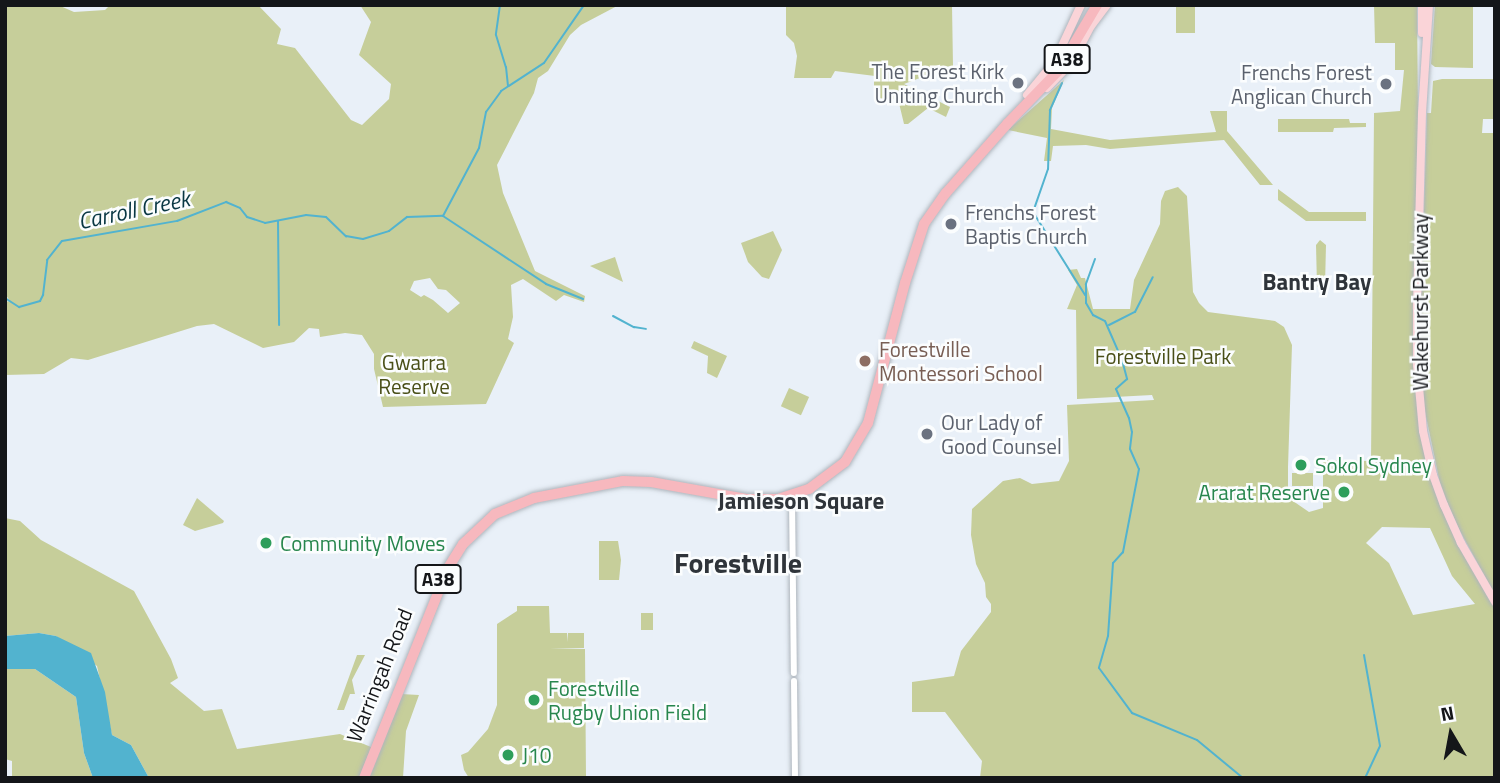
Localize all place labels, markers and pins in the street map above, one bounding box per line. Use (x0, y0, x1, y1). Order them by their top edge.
place label: The Forest Kirk Uniting Church (871, 58, 1004, 108)
place label: Frenchs Forest Anglican Church (1231, 59, 1372, 109)
marker: The Forest Kirk Uniting Church (1010, 75, 1026, 91)
marker: Frenchs Forest Anglican Church (1378, 76, 1394, 92)
place label: Frenchs Forest Baptis Church (965, 199, 1096, 249)
marker: Frenchs Forest Baptis Church (943, 216, 959, 232)
place label: Forestville Montessori School (879, 336, 1043, 386)
marker: Forestville Montessori School (857, 353, 873, 369)
place label: Our Lady of Good Counsel (941, 409, 1062, 459)
marker: Our Lady of Good Counsel (919, 426, 935, 442)
place label: Sokol Sydney (1315, 452, 1432, 478)
marker: Sokol Sydney (1293, 457, 1309, 473)
place label: Ararat Reserve (1198, 479, 1330, 505)
marker: Ararat Reserve (1336, 484, 1352, 500)
place label: Community Moves (280, 530, 445, 556)
marker: Community Moves (258, 535, 274, 551)
place label: Forestville Rugby Union Field (548, 675, 707, 725)
marker: Forestville Rugby Union Field (526, 692, 542, 708)
place label: J10 (522, 742, 552, 768)
marker: J10 (500, 747, 516, 763)

